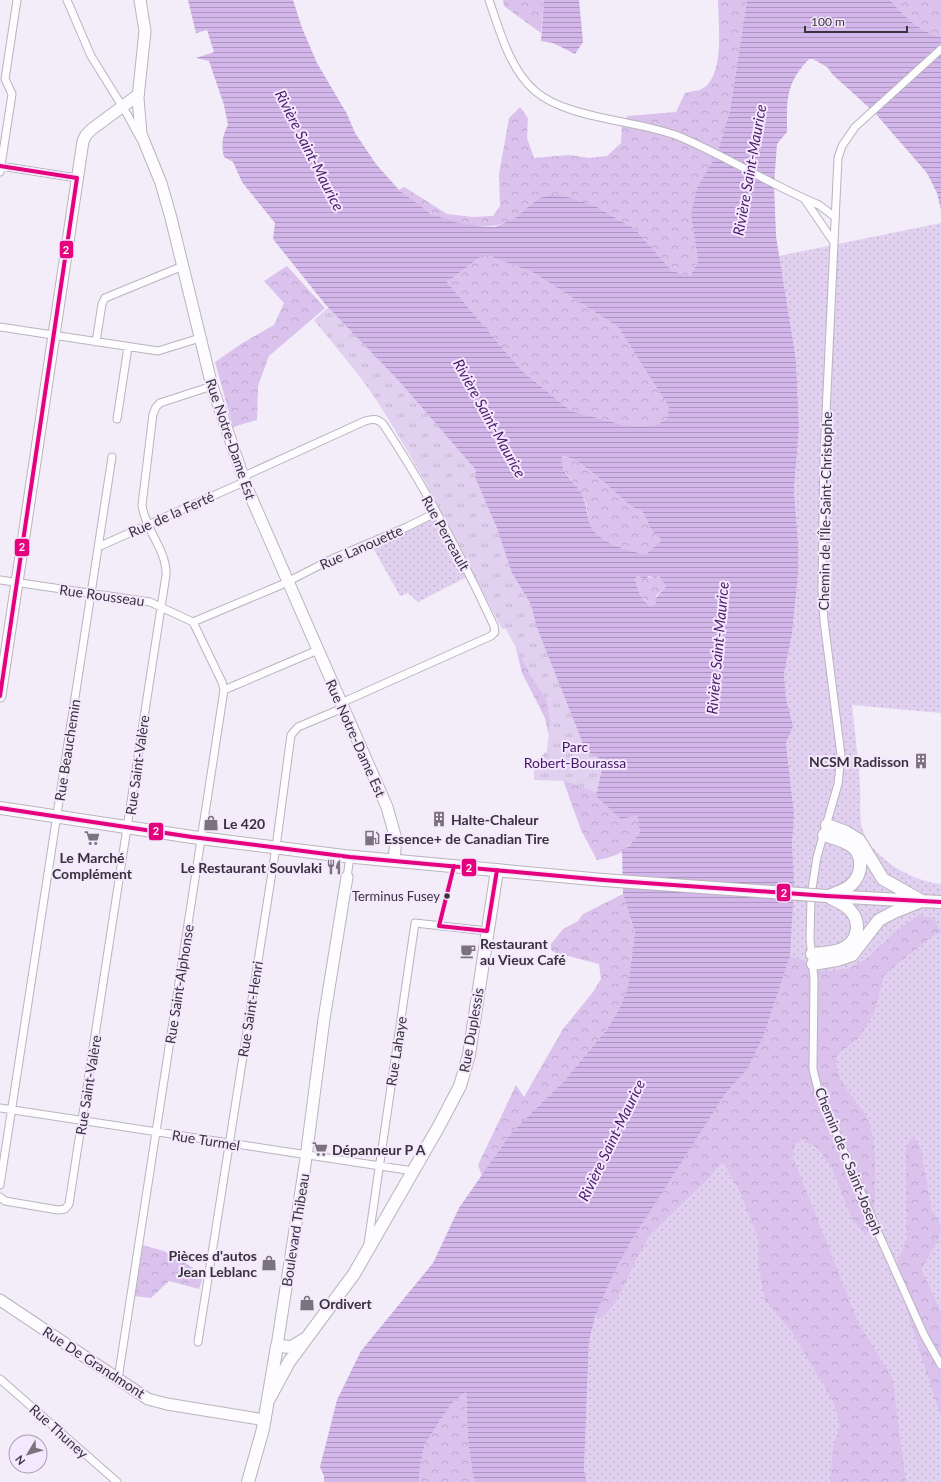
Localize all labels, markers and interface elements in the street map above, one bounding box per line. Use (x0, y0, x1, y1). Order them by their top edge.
scale bar (805, 8, 907, 34)
text: 100 m (811, 14, 845, 29)
water label: Rivière Saint-Maurice (272, 87, 348, 213)
water label: Rivière Saint-Maurice (729, 103, 769, 237)
line badge: 2 (59, 240, 74, 259)
text: 2 (63, 243, 69, 256)
water label: Rivière Saint-Maurice (450, 355, 530, 481)
street label: Rue Notre-Dame Est (202, 376, 260, 502)
street label: Chemin de l'Île-Saint-Christophe (815, 411, 835, 611)
street label: Rue de la Ferté (125, 488, 217, 540)
street label: Rue Perreault (418, 493, 474, 573)
street label: Rue Lanouette (317, 521, 405, 573)
line badge: 2 (14, 538, 30, 557)
text: 2 (19, 540, 25, 553)
street label: Rue Rousseau (58, 581, 146, 609)
water label: Rivière Saint-Maurice (702, 581, 732, 715)
street label: Rue Notre-Dame Est (322, 677, 390, 799)
street label: Rue Beauchemin (51, 698, 83, 802)
street label: Rue Saint-Valère (122, 714, 152, 816)
park label: Parc Robert-Bourassa (524, 738, 626, 771)
building icon: NCSM Radisson (912, 752, 930, 770)
place label: NCSM Radisson (809, 753, 909, 770)
building icon: Halte-Chaleur (430, 810, 448, 828)
place label: Halte-Chaleur (451, 811, 539, 828)
shop icon: Le 420 (202, 814, 220, 832)
place label: Le 420 (223, 815, 265, 832)
line badge: 2 (148, 822, 164, 841)
text: 2 (153, 824, 159, 837)
supermarket icon: Le Marché Complément (83, 829, 101, 847)
fuel station icon: Essence+ de Canadian Tire (363, 829, 381, 847)
place label: Essence+ de Canadian Tire (384, 830, 550, 847)
place label: Le Marché Complément (52, 849, 133, 882)
restaurant icon: Le Restaurant Souvlaki (325, 858, 343, 876)
line badge: 2 (461, 858, 477, 877)
place label: Le Restaurant Souvlaki (181, 859, 322, 876)
text: 2 (466, 861, 472, 874)
line badge: 2 (776, 883, 791, 902)
text: 2 (781, 886, 787, 899)
place label: Terminus Fusey (352, 888, 440, 904)
marker: Terminus Fusey (442, 891, 452, 901)
street label: Rue Saint-Alphonse (161, 923, 197, 1045)
place label: Restaurant au Vieux Café (480, 935, 566, 968)
cafe icon: Restaurant au Vieux Café (459, 942, 477, 960)
street label: Rue Saint-Henri (234, 960, 266, 1058)
street label: Rue Duplessis (455, 986, 487, 1074)
street label: Rue Lahaye (382, 1015, 410, 1087)
street label: Rue Saint-Valère (72, 1034, 104, 1136)
water label: Rivière Saint-Maurice (574, 1076, 648, 1204)
street label: Chemin de c Saint-Joseph (812, 1085, 886, 1237)
street label: Rue Turmel (171, 1126, 241, 1154)
supermarket icon: Dépanneur P A (311, 1140, 329, 1158)
place label: Dépanneur P A (332, 1141, 426, 1158)
street label: Boulevard Thibeau (278, 1172, 312, 1288)
place label: Pièces d'autos Jean Leblanc (169, 1247, 257, 1280)
shop icon: Pièces d'autos Jean Leblanc (260, 1254, 278, 1272)
shop icon: Ordivert (298, 1294, 316, 1312)
place label: Ordivert (319, 1295, 373, 1312)
street label: Rue De Grandmont (40, 1323, 148, 1401)
street label: Rue Thuney (26, 1400, 92, 1462)
north arrow (8, 1434, 48, 1474)
text: N (12, 1453, 27, 1468)

